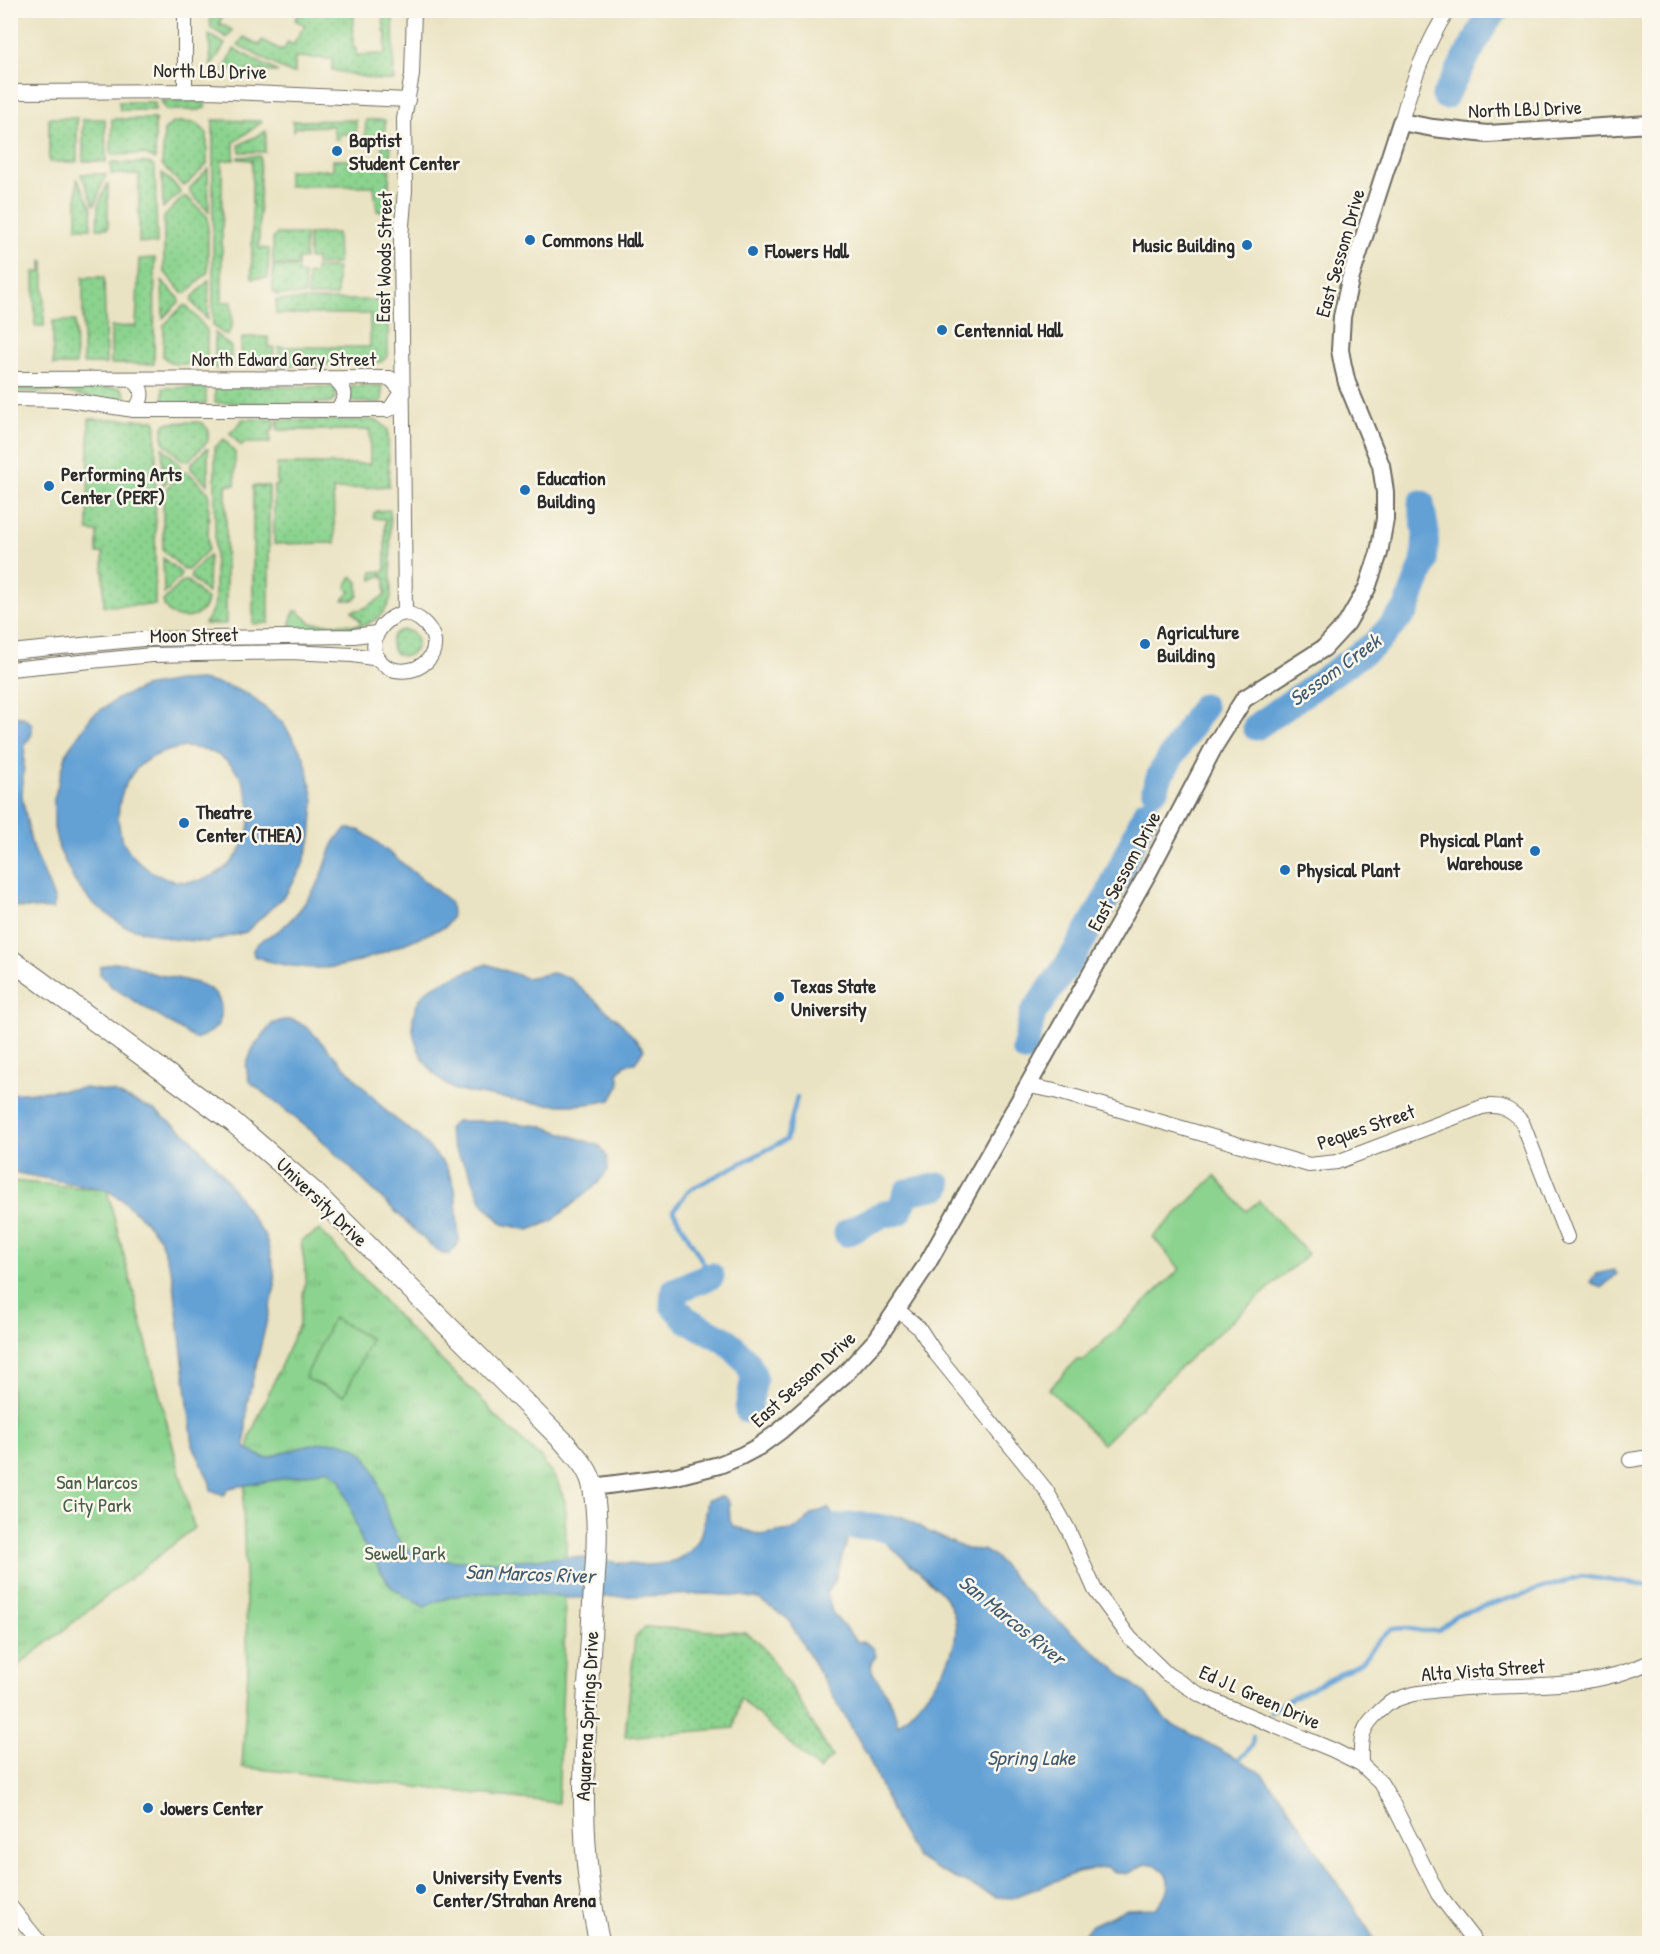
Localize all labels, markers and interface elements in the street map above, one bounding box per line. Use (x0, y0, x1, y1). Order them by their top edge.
street label: North LBJ Drive (153, 56, 267, 85)
street label: North LBJ Drive (1468, 93, 1582, 124)
place label: Baptist Student Center (349, 126, 460, 176)
marker: Baptist Student Center (330, 144, 344, 158)
street label: East Sessom Drive (1308, 186, 1371, 320)
street label: East Woods Street (369, 190, 398, 323)
place label: Commons Hall (542, 226, 645, 253)
place label: Music Building (1132, 231, 1235, 259)
marker: Commons Hall (523, 233, 537, 247)
place label: Flowers Hall (764, 237, 850, 264)
marker: Music Building (1240, 238, 1254, 252)
marker: Flowers Hall (746, 244, 760, 258)
place label: Centennial Hall (954, 316, 1064, 343)
marker: Centennial Hall (935, 323, 949, 337)
street label: North Edward Gary Street (192, 345, 378, 372)
place label: Performing Arts Center (PERF) (61, 460, 182, 510)
place label: Education Building (537, 464, 606, 515)
marker: Performing Arts Center (PERF) (42, 479, 56, 493)
marker: Education Building (518, 483, 532, 497)
place label: Agriculture Building (1157, 618, 1240, 669)
street label: Moon Street (150, 620, 239, 649)
water label: Sessom Creek (1283, 625, 1388, 713)
marker: Agriculture Building (1138, 637, 1152, 651)
place label: Theatre Center (THEA) (195, 798, 302, 848)
street label: East Sessom Drive (1081, 806, 1167, 936)
marker: Theatre Center (THEA) (177, 816, 191, 830)
place label: Physical Plant Warehouse (1420, 826, 1524, 876)
marker: Physical Plant Warehouse (1528, 844, 1542, 858)
place label: Physical Plant (1297, 856, 1401, 884)
marker: Physical Plant (1278, 863, 1292, 877)
place label: Texas State University (790, 972, 876, 1023)
marker: Texas State University (772, 990, 786, 1004)
street label: Peques Street (1313, 1097, 1419, 1156)
street label: University Drive (271, 1151, 374, 1252)
street label: East Sessom Drive (744, 1324, 861, 1433)
park label: San Marcos City Park (56, 1468, 138, 1518)
park label: Sewell Park (364, 1539, 446, 1566)
water label: San Marcos River (465, 1557, 598, 1590)
water label: San Marcos River (953, 1568, 1074, 1673)
street label: Aquarena Springs Drive (569, 1630, 604, 1801)
street label: Alta Vista Street (1420, 1652, 1547, 1687)
street label: Ed J L Green Drive (1195, 1658, 1325, 1735)
water label: Spring Lake (987, 1743, 1077, 1772)
place label: Jowers Center (160, 1794, 263, 1821)
marker: Jowers Center (141, 1801, 155, 1815)
place label: University Events Center/Strahan Arena (433, 1863, 596, 1913)
marker: University Events Center/Strahan Arena (414, 1882, 428, 1896)

